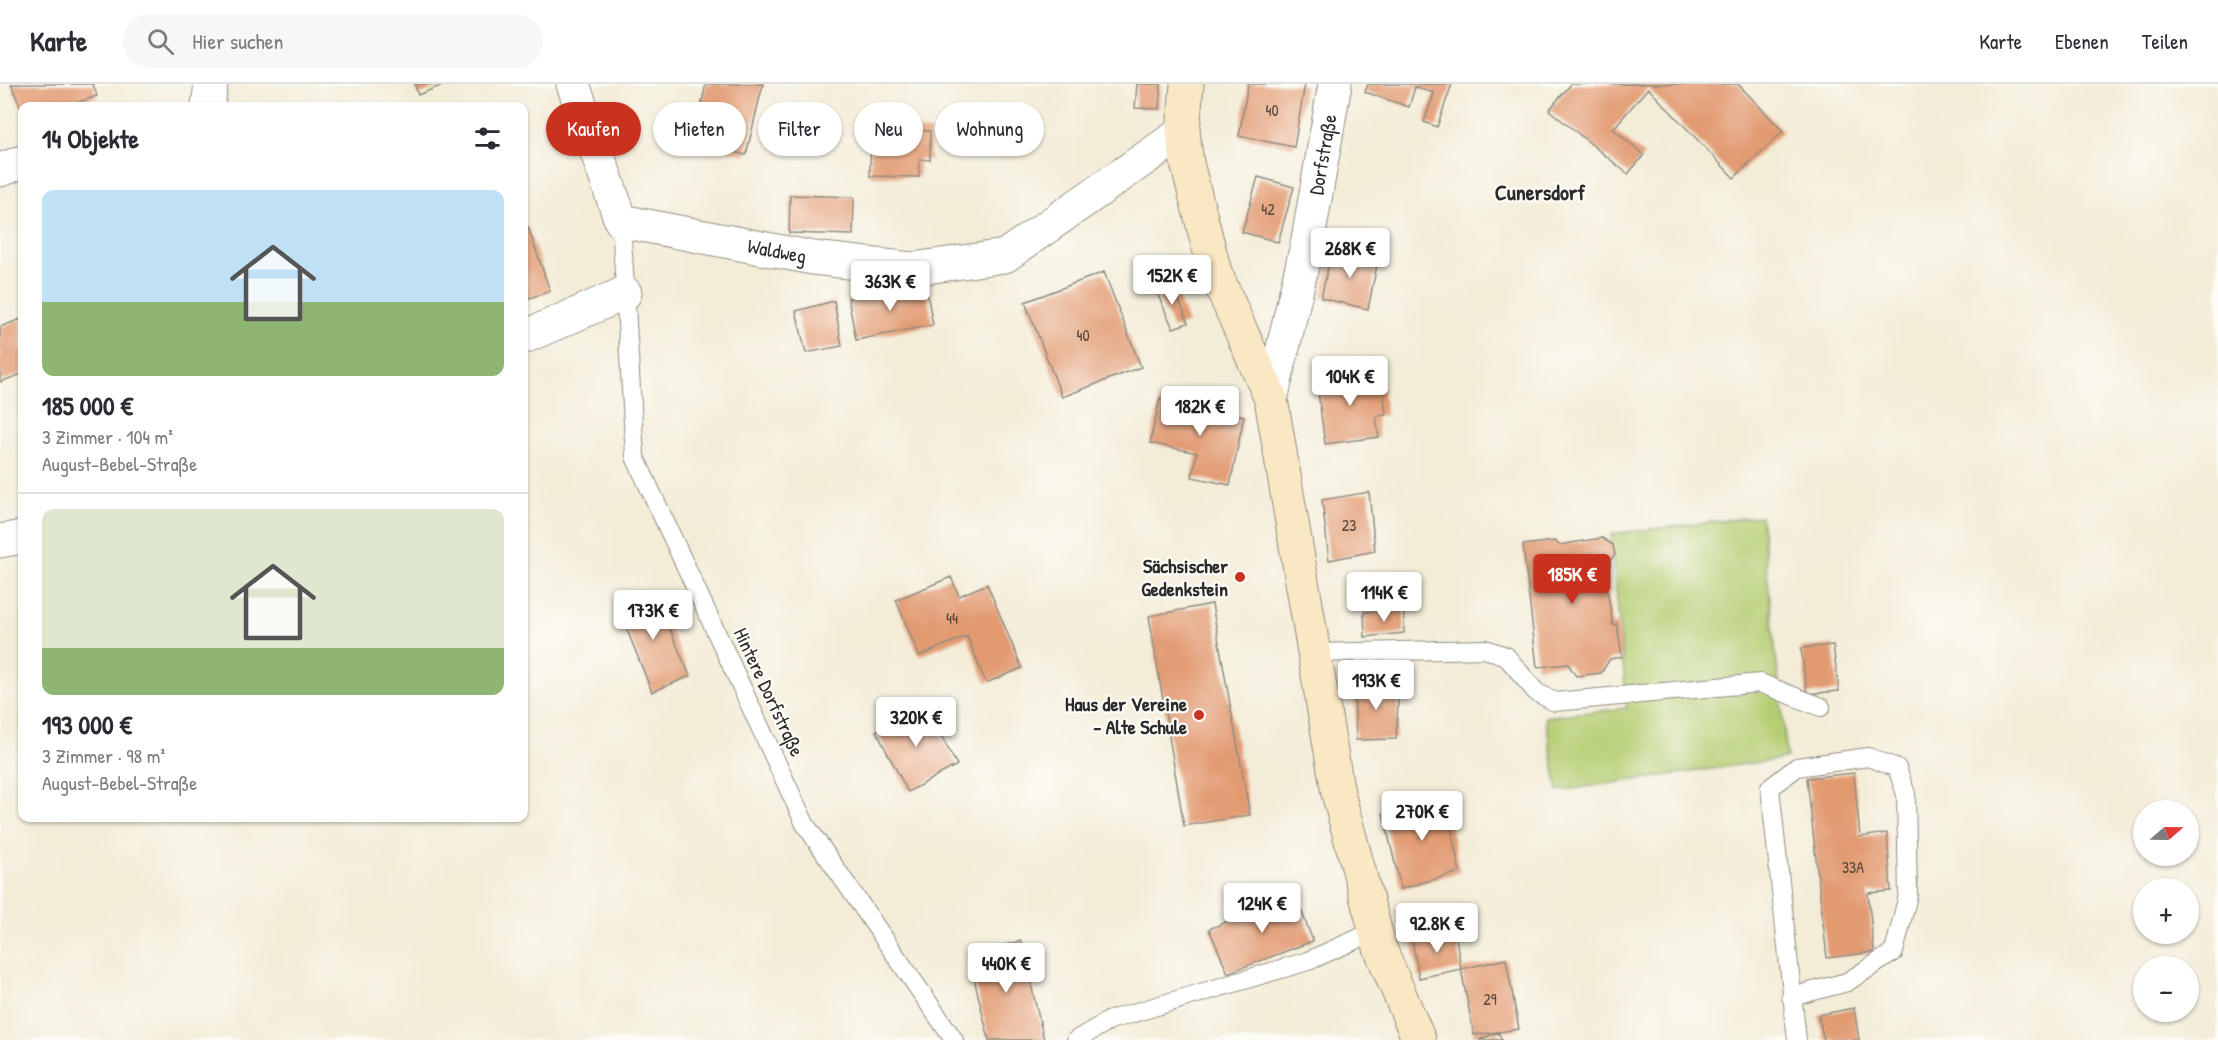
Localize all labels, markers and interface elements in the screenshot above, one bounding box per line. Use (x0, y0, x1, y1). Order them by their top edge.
search box (123, 14, 543, 68)
text: Karte (30, 22, 87, 60)
icon: search (144, 25, 177, 58)
text: Hier suchen (192, 26, 283, 56)
text: Karte (1979, 27, 2022, 56)
text: Ebenen (2055, 27, 2109, 56)
text: Teilen (2142, 27, 2188, 56)
house number: 40 (1265, 99, 1279, 121)
chip: Kaufen (546, 102, 641, 156)
chip: Mieten (653, 102, 746, 156)
chip: Filter (758, 102, 842, 156)
chip: Neu (854, 102, 923, 156)
chip: Wohnung (935, 102, 1044, 156)
street label: Dorfstraße (1302, 112, 1343, 197)
text: 14 Objekte (42, 121, 139, 156)
icon: filters (471, 122, 504, 155)
district label: Cunersdorf (1495, 177, 1586, 207)
house number: 42 (1261, 198, 1275, 220)
pin: 268K € (1301, 228, 1399, 279)
icon: home (219, 229, 327, 337)
street label: Waldweg (745, 232, 809, 269)
text: 268K € (1325, 234, 1375, 261)
pin: 152K € (1123, 255, 1221, 306)
pin: 363K € (841, 261, 939, 312)
text: 152K € (1147, 261, 1197, 288)
text: 363K € (865, 267, 915, 294)
house number: 40 (1076, 324, 1090, 346)
pin: 104K € (1301, 356, 1399, 407)
text: 104K € (1326, 362, 1374, 389)
pin: 182K € (1151, 386, 1249, 437)
text: 185 000 € (42, 388, 133, 423)
text: 182K € (1175, 392, 1225, 419)
text: 3 Zimmer · 104 m² (42, 423, 173, 450)
text: August-Bebel-Straße (42, 450, 197, 477)
house number: 23 (1342, 514, 1356, 536)
icon: home (219, 548, 327, 656)
place label: Sächsischer Gedenkstein (1141, 552, 1228, 602)
pin: 185K € (1523, 554, 1621, 605)
text: 185K € (1547, 560, 1597, 587)
marker: Sächsischer Gedenkstein (1233, 570, 1247, 584)
pin: 114K € (1335, 572, 1433, 623)
text: 114K € (1361, 578, 1407, 605)
pin: 173K € (604, 590, 702, 641)
text: 173K € (628, 596, 678, 623)
house number: 44 (946, 607, 958, 629)
street label: Hintere Dorfstraße (728, 623, 811, 761)
pin: 193K € (1327, 660, 1425, 711)
text: 193K € (1352, 666, 1400, 693)
place label: Haus der Vereine - Alte Schule (1065, 690, 1187, 740)
pin: 320K € (867, 697, 965, 748)
text: 320K € (890, 703, 942, 730)
text: 193 000 € (42, 707, 132, 742)
marker: Haus der Vereine - Alte Schule (1192, 708, 1206, 722)
text: 3 Zimmer · 98 m² (42, 742, 165, 769)
text: August-Bebel-Straße (42, 769, 197, 796)
pin: 270K € (1373, 791, 1471, 842)
text: 270K € (1396, 797, 1448, 824)
north arrow (2133, 800, 2199, 866)
map controls (2133, 800, 2199, 1022)
house number: 33A (1842, 856, 1864, 878)
button: + (2133, 878, 2199, 944)
pin: 124K € (1213, 883, 1311, 934)
text: 124K € (1238, 889, 1286, 916)
pin: 92.8K € (1382, 903, 1492, 954)
text: 92.8K € (1410, 909, 1464, 936)
pin: 440K € (957, 943, 1055, 994)
text: 440K € (982, 949, 1030, 976)
button: − (2133, 956, 2199, 1022)
house number: 29 (1483, 988, 1497, 1010)

